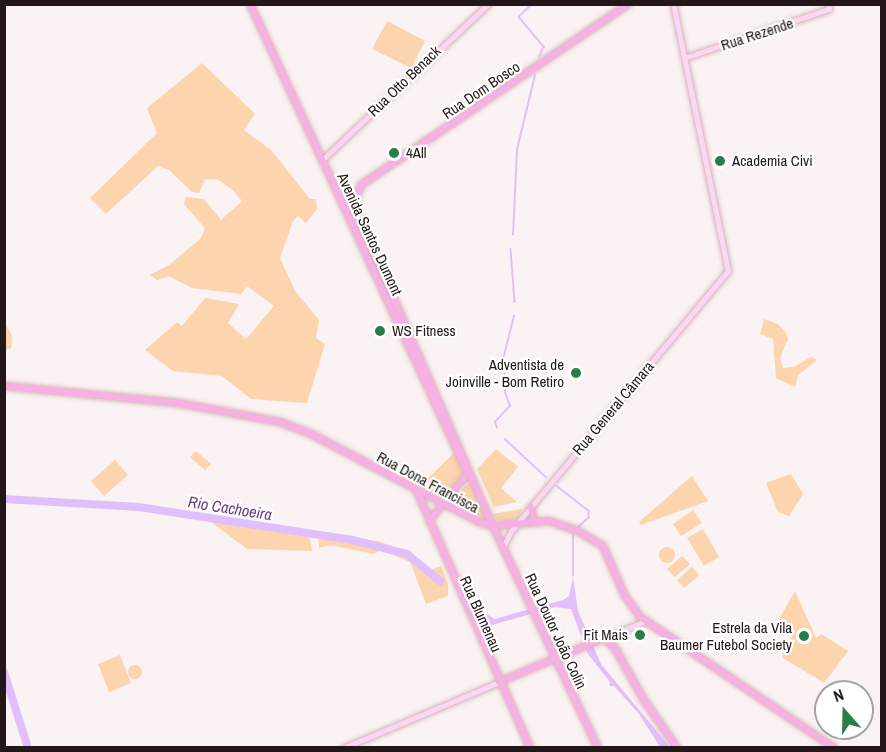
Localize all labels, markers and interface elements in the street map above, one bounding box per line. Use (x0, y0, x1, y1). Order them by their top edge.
street label: Rua Rezende (718, 14, 796, 54)
street label: Rua Otto Benack (364, 42, 444, 120)
street label: Rua Dom Bosco (439, 58, 523, 122)
place label: 4All (406, 144, 427, 162)
marker: 4All (387, 146, 401, 160)
place label: Academia Civi (732, 152, 813, 170)
marker: Academia Civi (713, 154, 727, 168)
street label: Avenida Santos Dumont (334, 170, 406, 298)
place label: WS Fitness (392, 322, 456, 340)
marker: WS Fitness (373, 324, 387, 338)
place label: Adventista de Joinville - Bom Retiro (446, 355, 564, 390)
street label: Rua General Câmara (569, 357, 657, 459)
marker: Adventista de Joinville - Bom Retiro (569, 366, 583, 380)
street label: Rua Dona Francisca (374, 448, 482, 516)
water label: Rio Cachoeira (187, 492, 273, 524)
street label: Rua Doutor João Colin (521, 571, 591, 691)
street label: Rua Blumenau (456, 573, 506, 655)
place label: Estrela da Vila Baumer Futebol Society (660, 618, 792, 653)
place label: Fit Mais (584, 626, 628, 644)
marker: Fit Mais (633, 628, 647, 642)
marker: Estrela da Vila Baumer Futebol Society (797, 629, 811, 643)
north arrow (814, 680, 874, 740)
text: N (830, 683, 847, 707)

